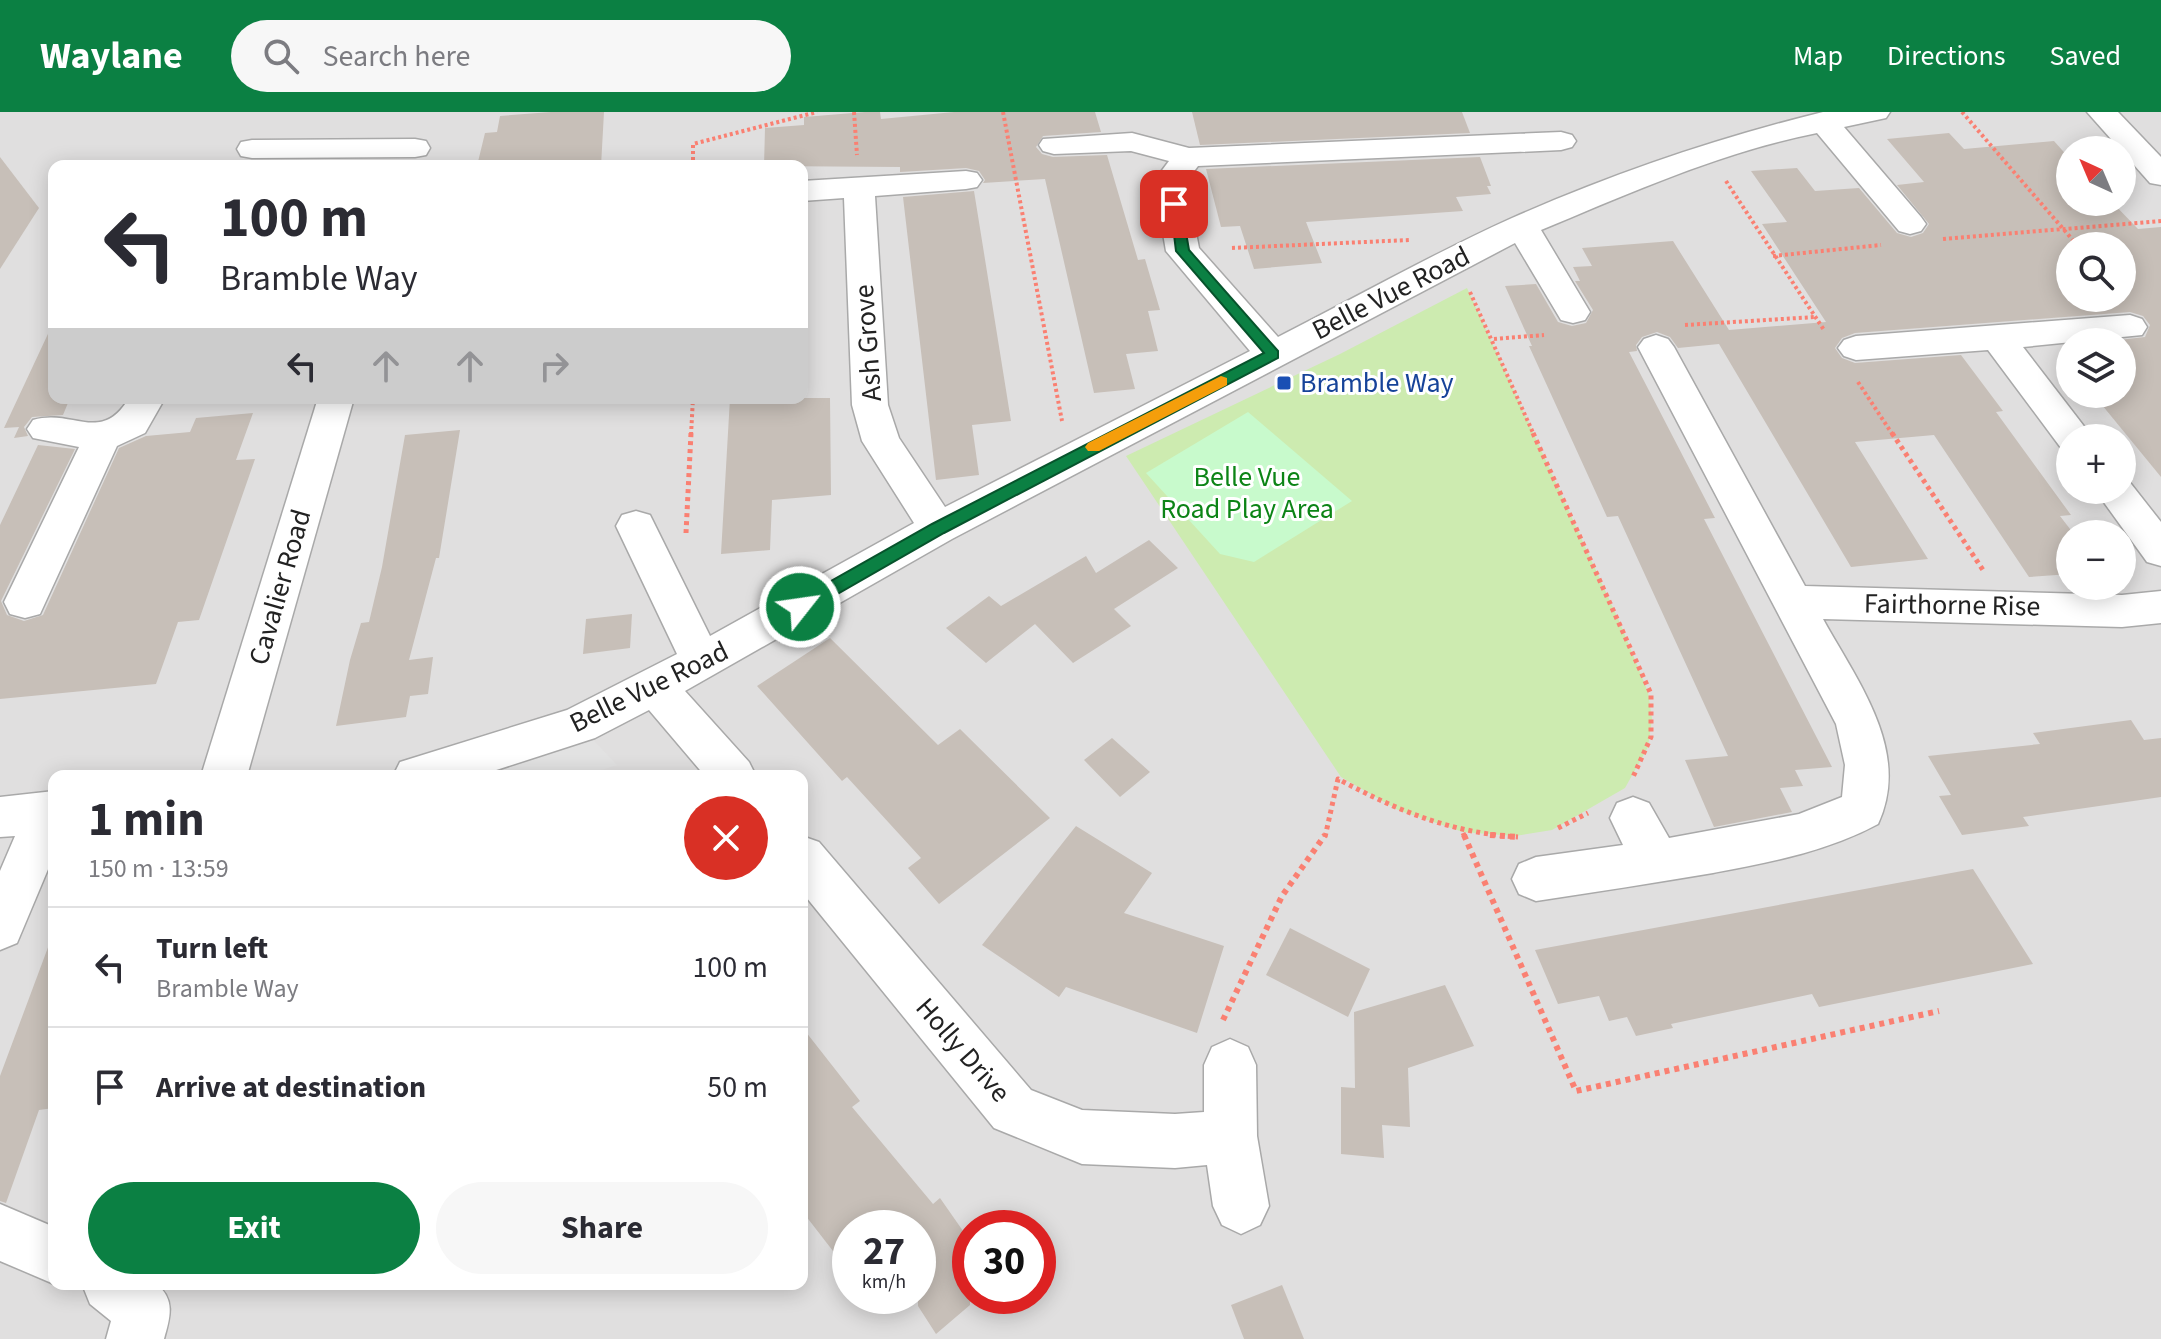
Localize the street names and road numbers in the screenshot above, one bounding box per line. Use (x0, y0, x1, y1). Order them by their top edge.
street label: Belle Vue Road (1305, 236, 1477, 350)
street label: Ash Grove (844, 283, 892, 403)
street label: Cavalier Road (239, 505, 321, 669)
street label: Fairthorne Rise (1863, 583, 2041, 627)
street label: Belle Vue Road (563, 631, 735, 743)
street label: Holly Drive (906, 989, 1020, 1111)

